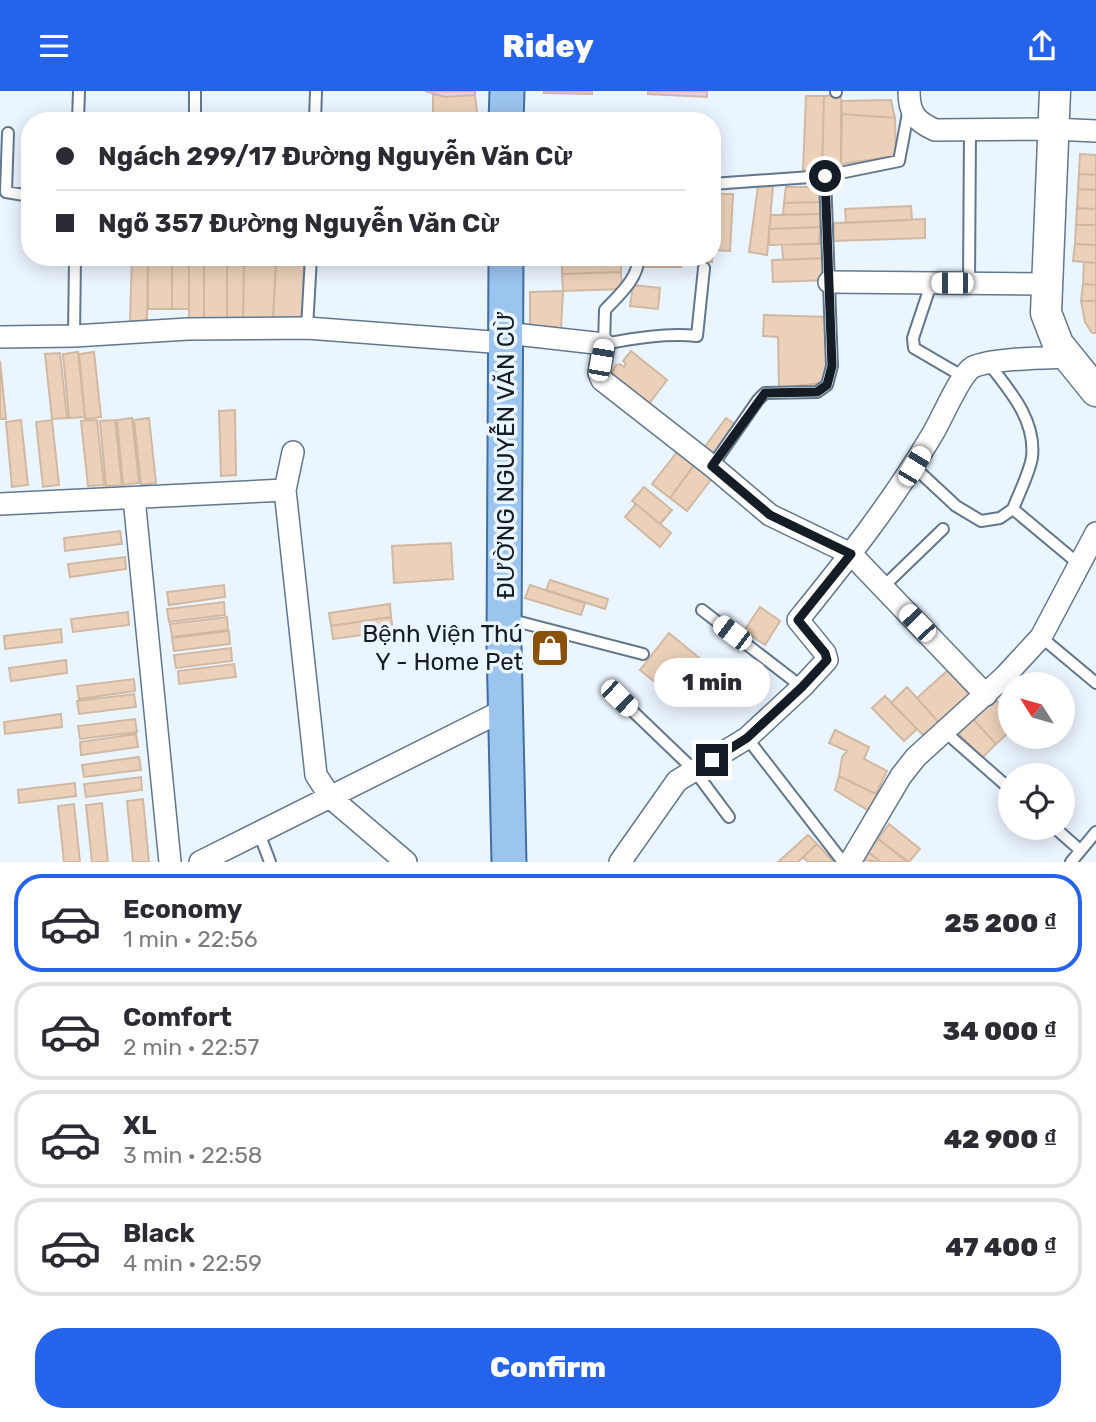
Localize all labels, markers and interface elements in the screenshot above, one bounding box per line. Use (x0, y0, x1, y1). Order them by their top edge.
icon: menu (35, 27, 73, 65)
text: Ridey (502, 27, 594, 65)
icon: share (1023, 27, 1061, 65)
text: Ngách 299/17 Đường Nguyễn Văn Cừ (98, 141, 572, 172)
route start (809, 160, 841, 192)
text: Ngõ 357 Đường Nguyễn Văn Cừ (98, 208, 499, 239)
car (932, 273, 974, 294)
street label: ĐƯỜNG NGUYỄN VĂN CỪ (489, 311, 520, 599)
car (588, 337, 615, 383)
car (895, 443, 934, 489)
car (895, 601, 940, 645)
car (709, 612, 756, 654)
place label: Bệnh Viện Thú Y - Home Pet (362, 620, 523, 676)
shop icon: Bệnh Viện Thú Y - Home Pet (529, 627, 571, 669)
callout: 1 min (654, 659, 770, 707)
text: 1 min (682, 668, 742, 696)
north arrow (998, 672, 1074, 749)
map controls (998, 672, 1075, 840)
car (597, 676, 642, 720)
route end (696, 744, 728, 776)
button: locate (998, 763, 1075, 840)
icon: car (39, 892, 102, 955)
text: Economy (123, 894, 242, 925)
text: 25 200 ₫ (944, 908, 1057, 939)
text: 1 min · 22:56 (123, 925, 258, 953)
icon: car (39, 1000, 102, 1063)
text: Comfort (123, 1002, 232, 1033)
text: 34 000 ₫ (943, 1016, 1057, 1047)
text: 2 min · 22:57 (123, 1033, 259, 1061)
icon: car (39, 1108, 102, 1171)
text: XL (123, 1110, 156, 1141)
text: 42 900 ₫ (944, 1124, 1057, 1155)
text: 3 min · 22:58 (123, 1141, 262, 1169)
icon: car (39, 1216, 102, 1279)
text: Black (123, 1218, 195, 1249)
text: 47 400 ₫ (945, 1232, 1057, 1263)
text: 4 min · 22:59 (123, 1249, 262, 1277)
button: Confirm (35, 1328, 1061, 1408)

